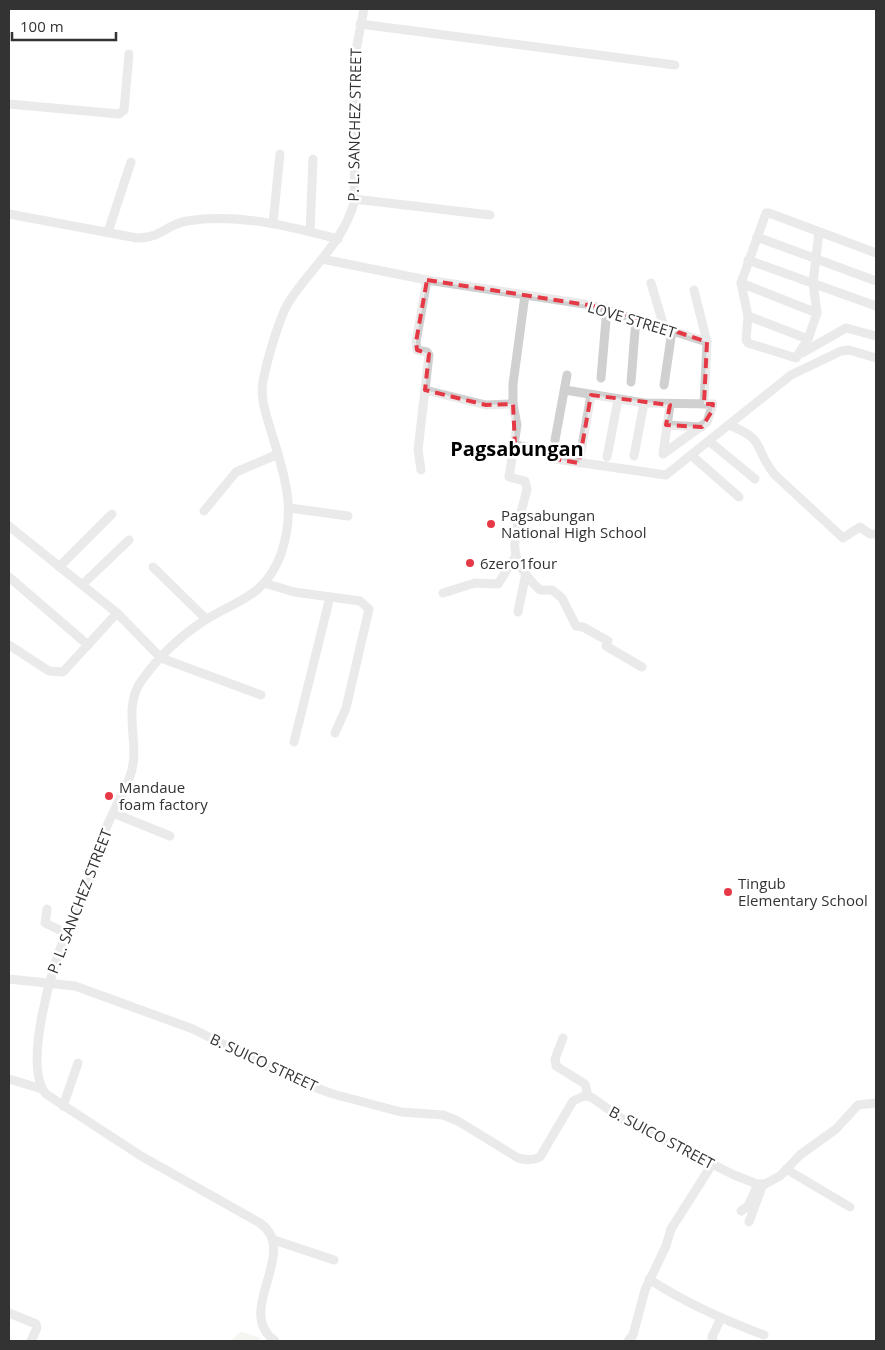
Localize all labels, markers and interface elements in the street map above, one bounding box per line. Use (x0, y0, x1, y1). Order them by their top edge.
scale bar (12, 10, 116, 42)
text: 100 m (20, 16, 64, 36)
street label: P. L. SANCHEZ STREET (343, 47, 365, 202)
street label: LOVE STREET (585, 296, 679, 342)
district label: Pagsabungan (450, 435, 584, 462)
place label: Pagsabungan National High School (501, 505, 647, 542)
marker: Pagsabungan National High School (485, 518, 497, 530)
place label: 6zero1four (480, 553, 557, 573)
marker: 6zero1four (464, 557, 476, 569)
place label: Mandaue foam factory (119, 777, 208, 814)
marker: Mandaue foam factory (103, 790, 115, 802)
street label: P. L. SANCHEZ STREET (42, 825, 116, 976)
place label: Tingub Elementary School (738, 873, 868, 910)
marker: Tingub Elementary School (722, 886, 734, 898)
street label: B. SUICO STREET (207, 1028, 322, 1096)
street label: B. SUICO STREET (606, 1101, 719, 1174)

